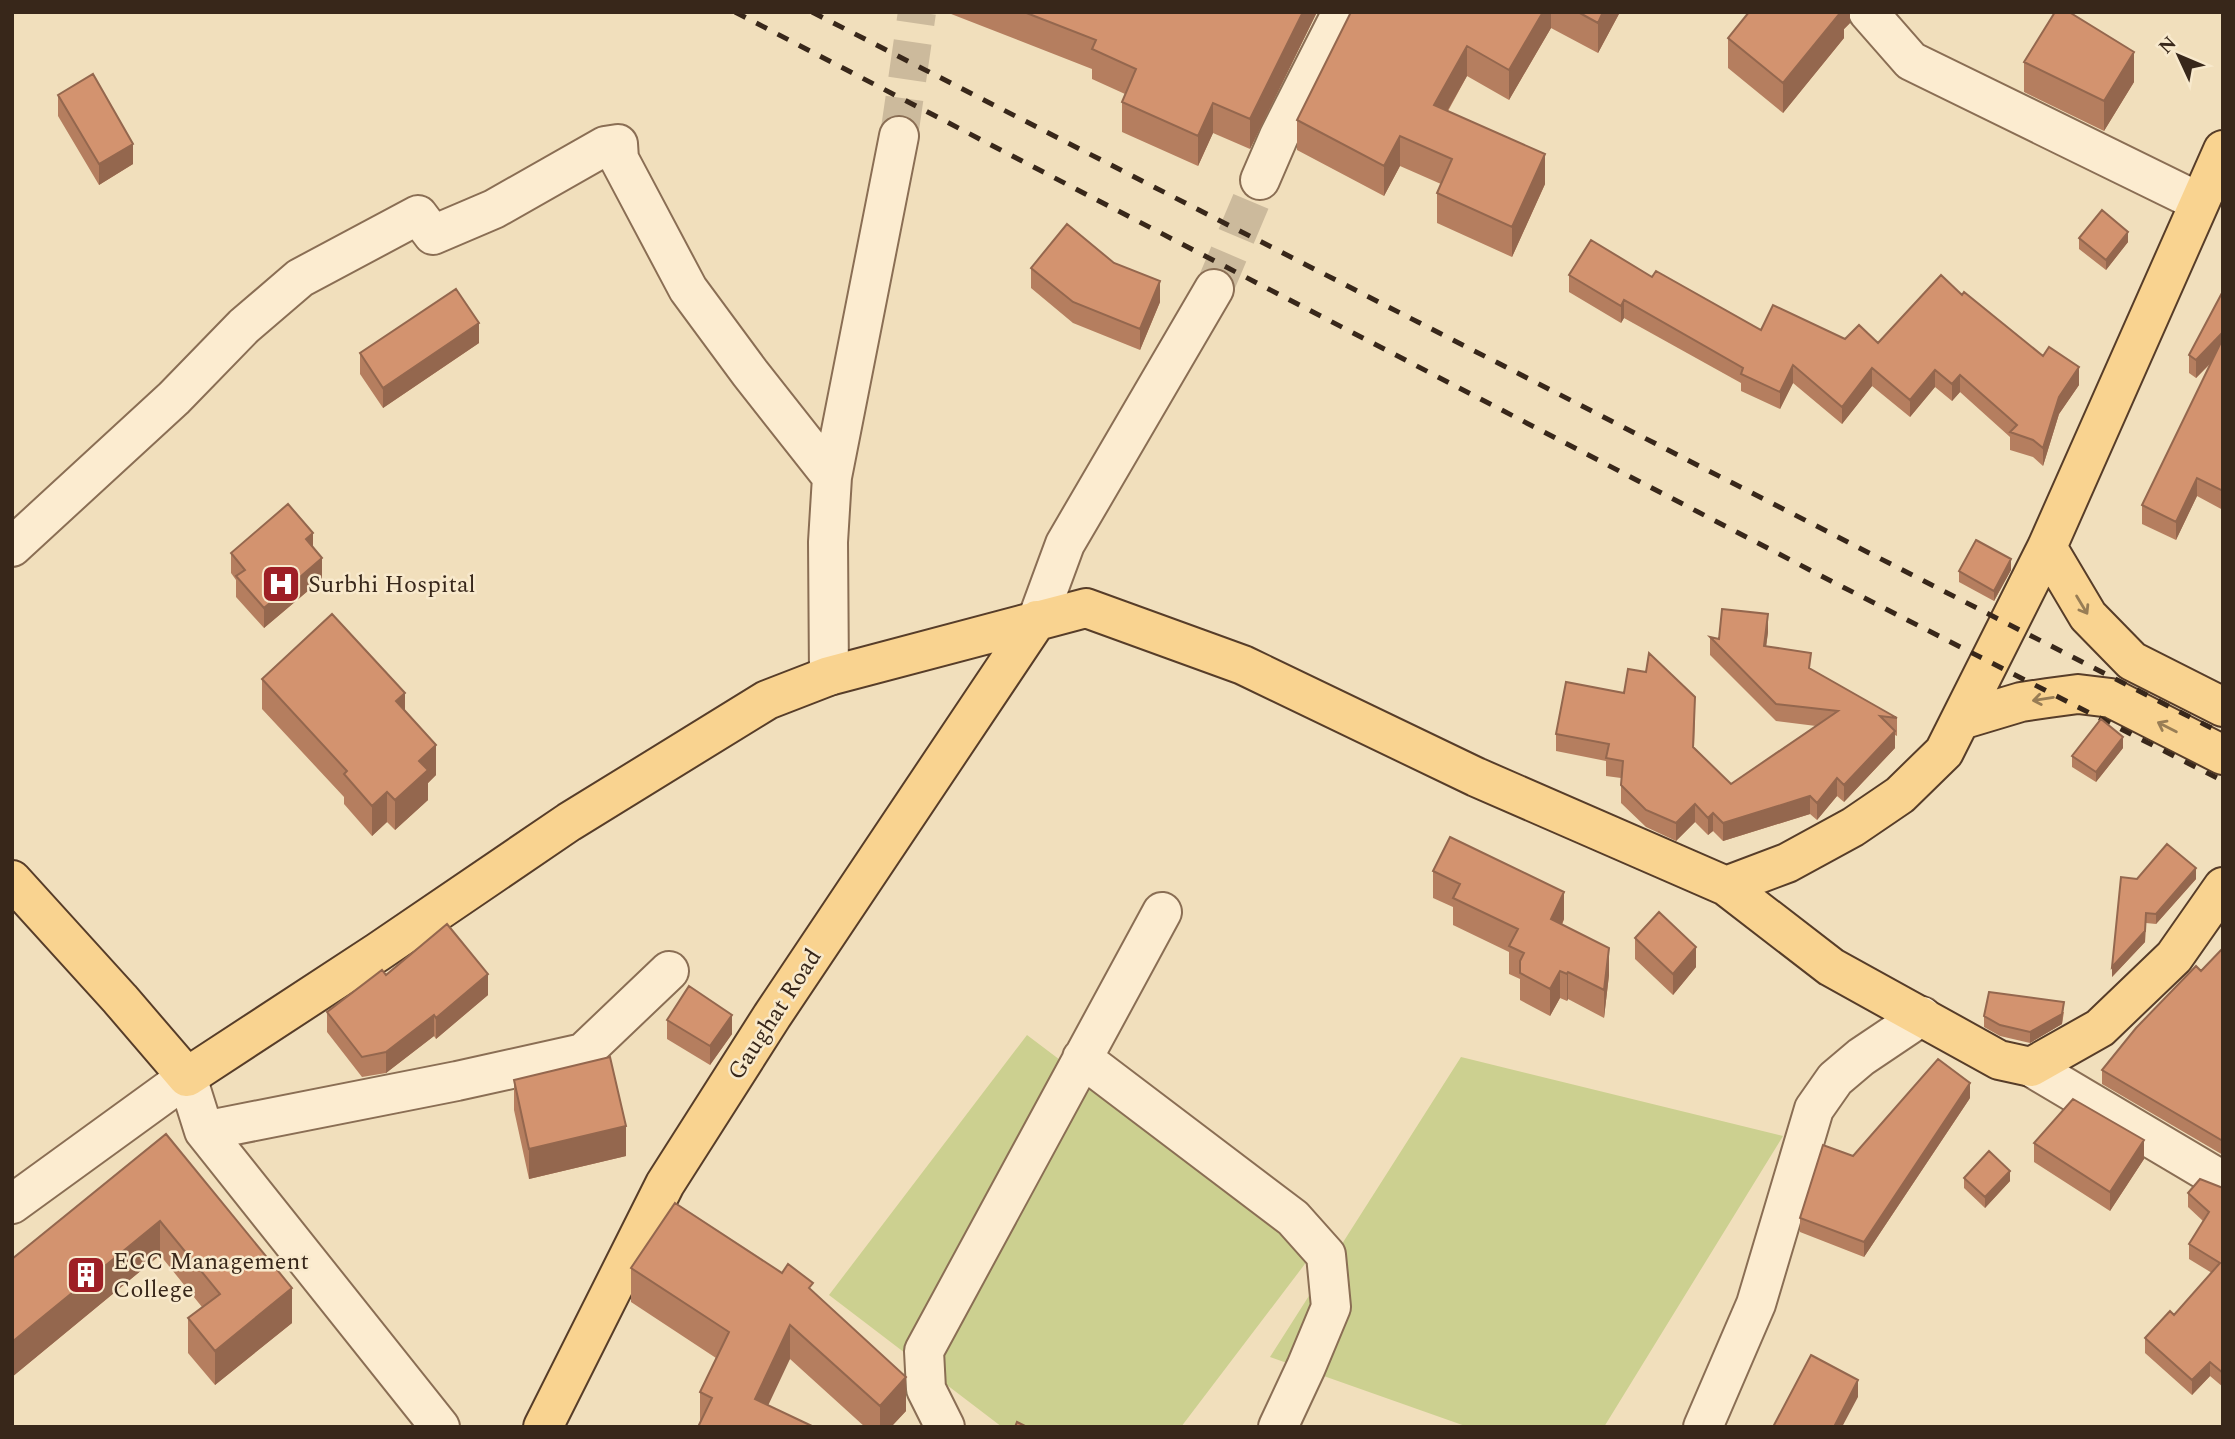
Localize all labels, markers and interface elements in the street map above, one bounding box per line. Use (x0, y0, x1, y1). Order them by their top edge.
north arrow (2144, 21, 2214, 91)
text: N (2152, 30, 2184, 61)
hospital icon: Surbhi Hospital (260, 563, 302, 605)
place label: Surbhi Hospital (308, 567, 476, 603)
one-way arrow (2075, 595, 2089, 615)
one-way arrow (2032, 692, 2055, 705)
one-way arrow (2157, 719, 2178, 733)
street label: Gaughat Road (719, 942, 831, 1088)
place label: ECC Management College (113, 1244, 309, 1308)
building icon: ECC Management College (65, 1254, 107, 1296)

